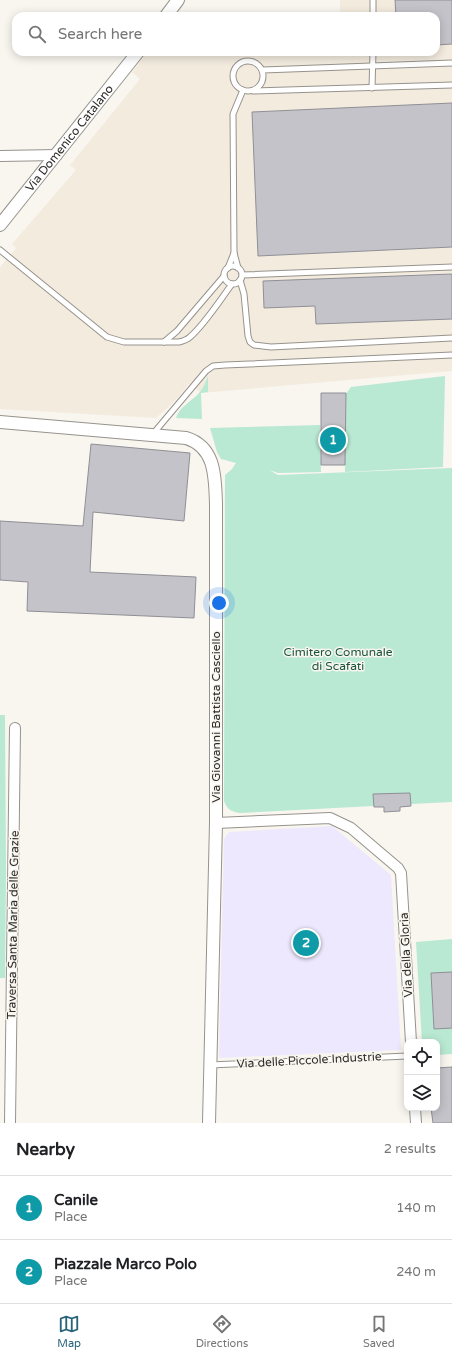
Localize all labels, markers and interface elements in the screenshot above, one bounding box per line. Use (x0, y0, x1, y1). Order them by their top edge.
search box (12, 12, 440, 56)
icon: search (26, 23, 48, 45)
text: Search here (58, 25, 142, 43)
street label: Via Domenico Catalano (22, 82, 116, 194)
pin: 1 (320, 425, 346, 455)
your location (209, 593, 229, 613)
street label: Via Giovanni Battista Casciello (209, 631, 223, 803)
park label: Cimitero Comunale di Scafati (283, 645, 393, 673)
street label: Traversa Santa Maria delle Grazie (4, 830, 22, 1020)
street label: Via della Gloria (397, 912, 415, 998)
pin: 2 (293, 928, 319, 958)
map controls (404, 1039, 440, 1111)
button: locate (404, 1039, 440, 1075)
street label: Via delle Piccole Industrie (236, 1049, 382, 1071)
button: layers (404, 1075, 440, 1111)
text: Nearby (16, 1139, 75, 1160)
text: 2 results (384, 1141, 436, 1157)
text: Canile (54, 1191, 98, 1209)
text: 1 (25, 1200, 33, 1216)
text: 140 m (396, 1200, 436, 1216)
text: Place (54, 1209, 87, 1225)
text: Piazzale Marco Polo (54, 1255, 197, 1273)
text: 2 (25, 1264, 33, 1280)
text: 240 m (396, 1264, 436, 1280)
text: Place (54, 1273, 87, 1289)
tab: Map (57, 1313, 81, 1350)
tab: Directions (196, 1313, 248, 1350)
tab: Saved (363, 1313, 395, 1350)

